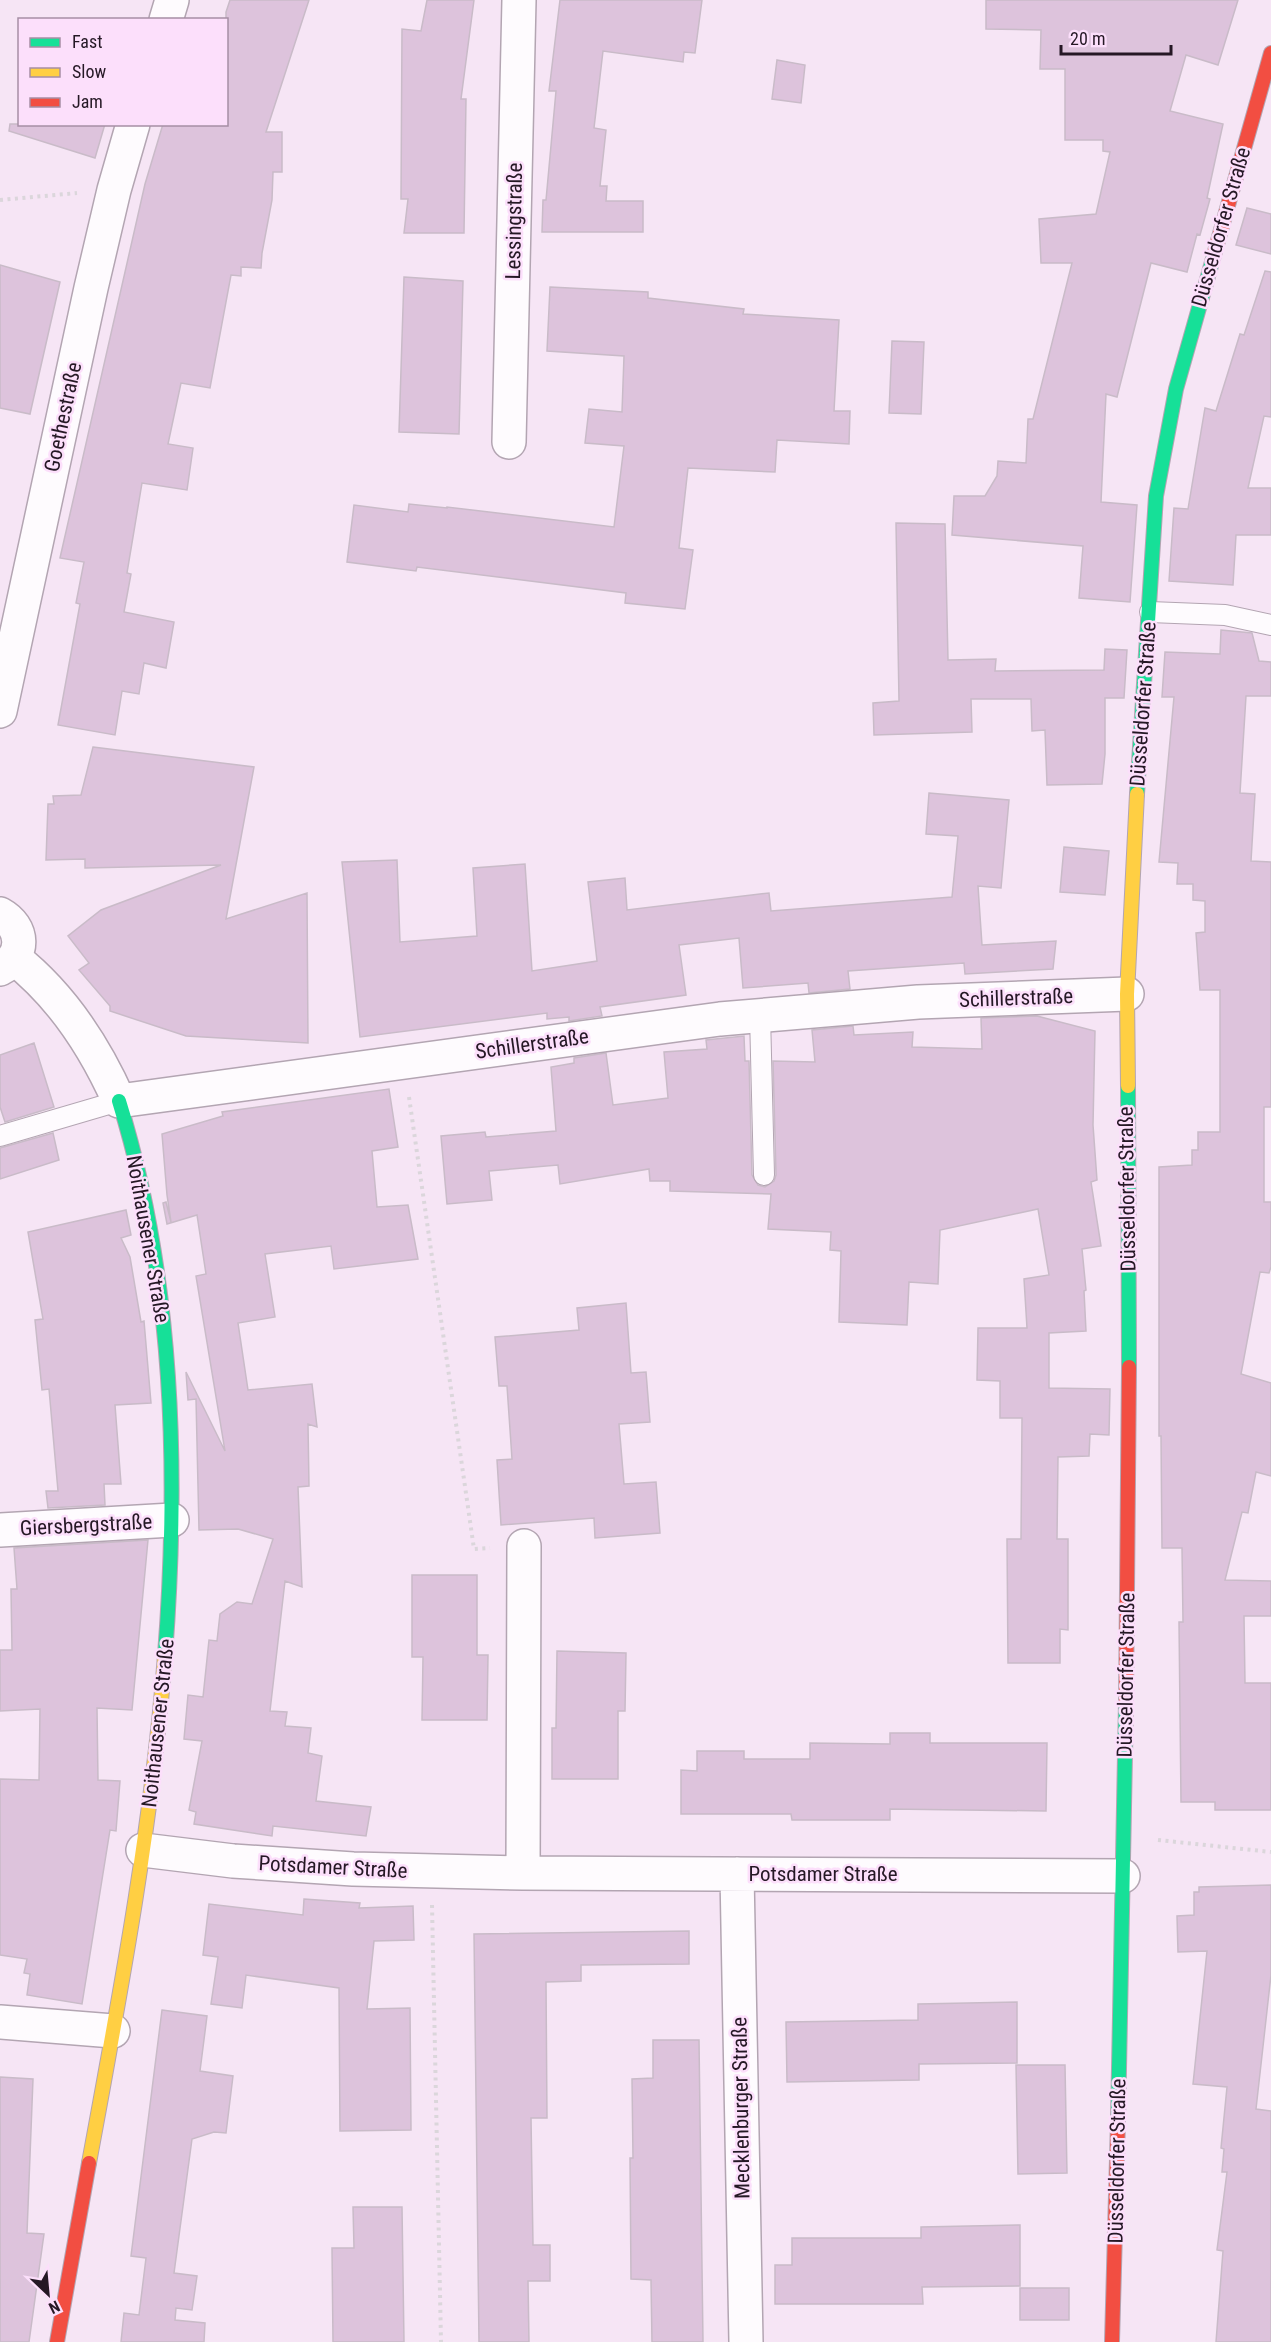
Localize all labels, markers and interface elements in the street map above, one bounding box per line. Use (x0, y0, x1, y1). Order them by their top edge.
legend (18, 18, 228, 126)
scale bar (1061, 18, 1170, 56)
text: 20 m (1070, 28, 1105, 49)
text: Fast (72, 31, 103, 52)
text: Slow (72, 61, 107, 82)
text: Jam (72, 91, 103, 112)
street label: Düsseldorfer Straße (1187, 144, 1255, 310)
street label: Lessingstraße (501, 162, 527, 280)
street label: Goethestraße (40, 360, 86, 474)
street label: Düsseldorfer Straße (1125, 621, 1161, 787)
street label: Schillerstraße (959, 984, 1074, 1012)
street label: Schillerstraße (474, 1024, 590, 1064)
street label: Düsseldorfer Straße (1114, 1106, 1140, 1272)
street label: Noithausener Straße (121, 1153, 175, 1325)
street label: Giersbergstraße (19, 1510, 153, 1540)
street label: Düsseldorfer Straße (1113, 1592, 1139, 1758)
street label: Noithausener Straße (137, 1637, 179, 1809)
street label: Potsdamer Straße (258, 1851, 408, 1883)
street label: Potsdamer Straße (748, 1862, 898, 1886)
street label: Mecklenburger Straße (727, 2017, 755, 2199)
street label: Düsseldorfer Straße (1104, 2078, 1130, 2244)
north arrow (18, 2264, 78, 2324)
text: N (46, 2296, 63, 2318)

